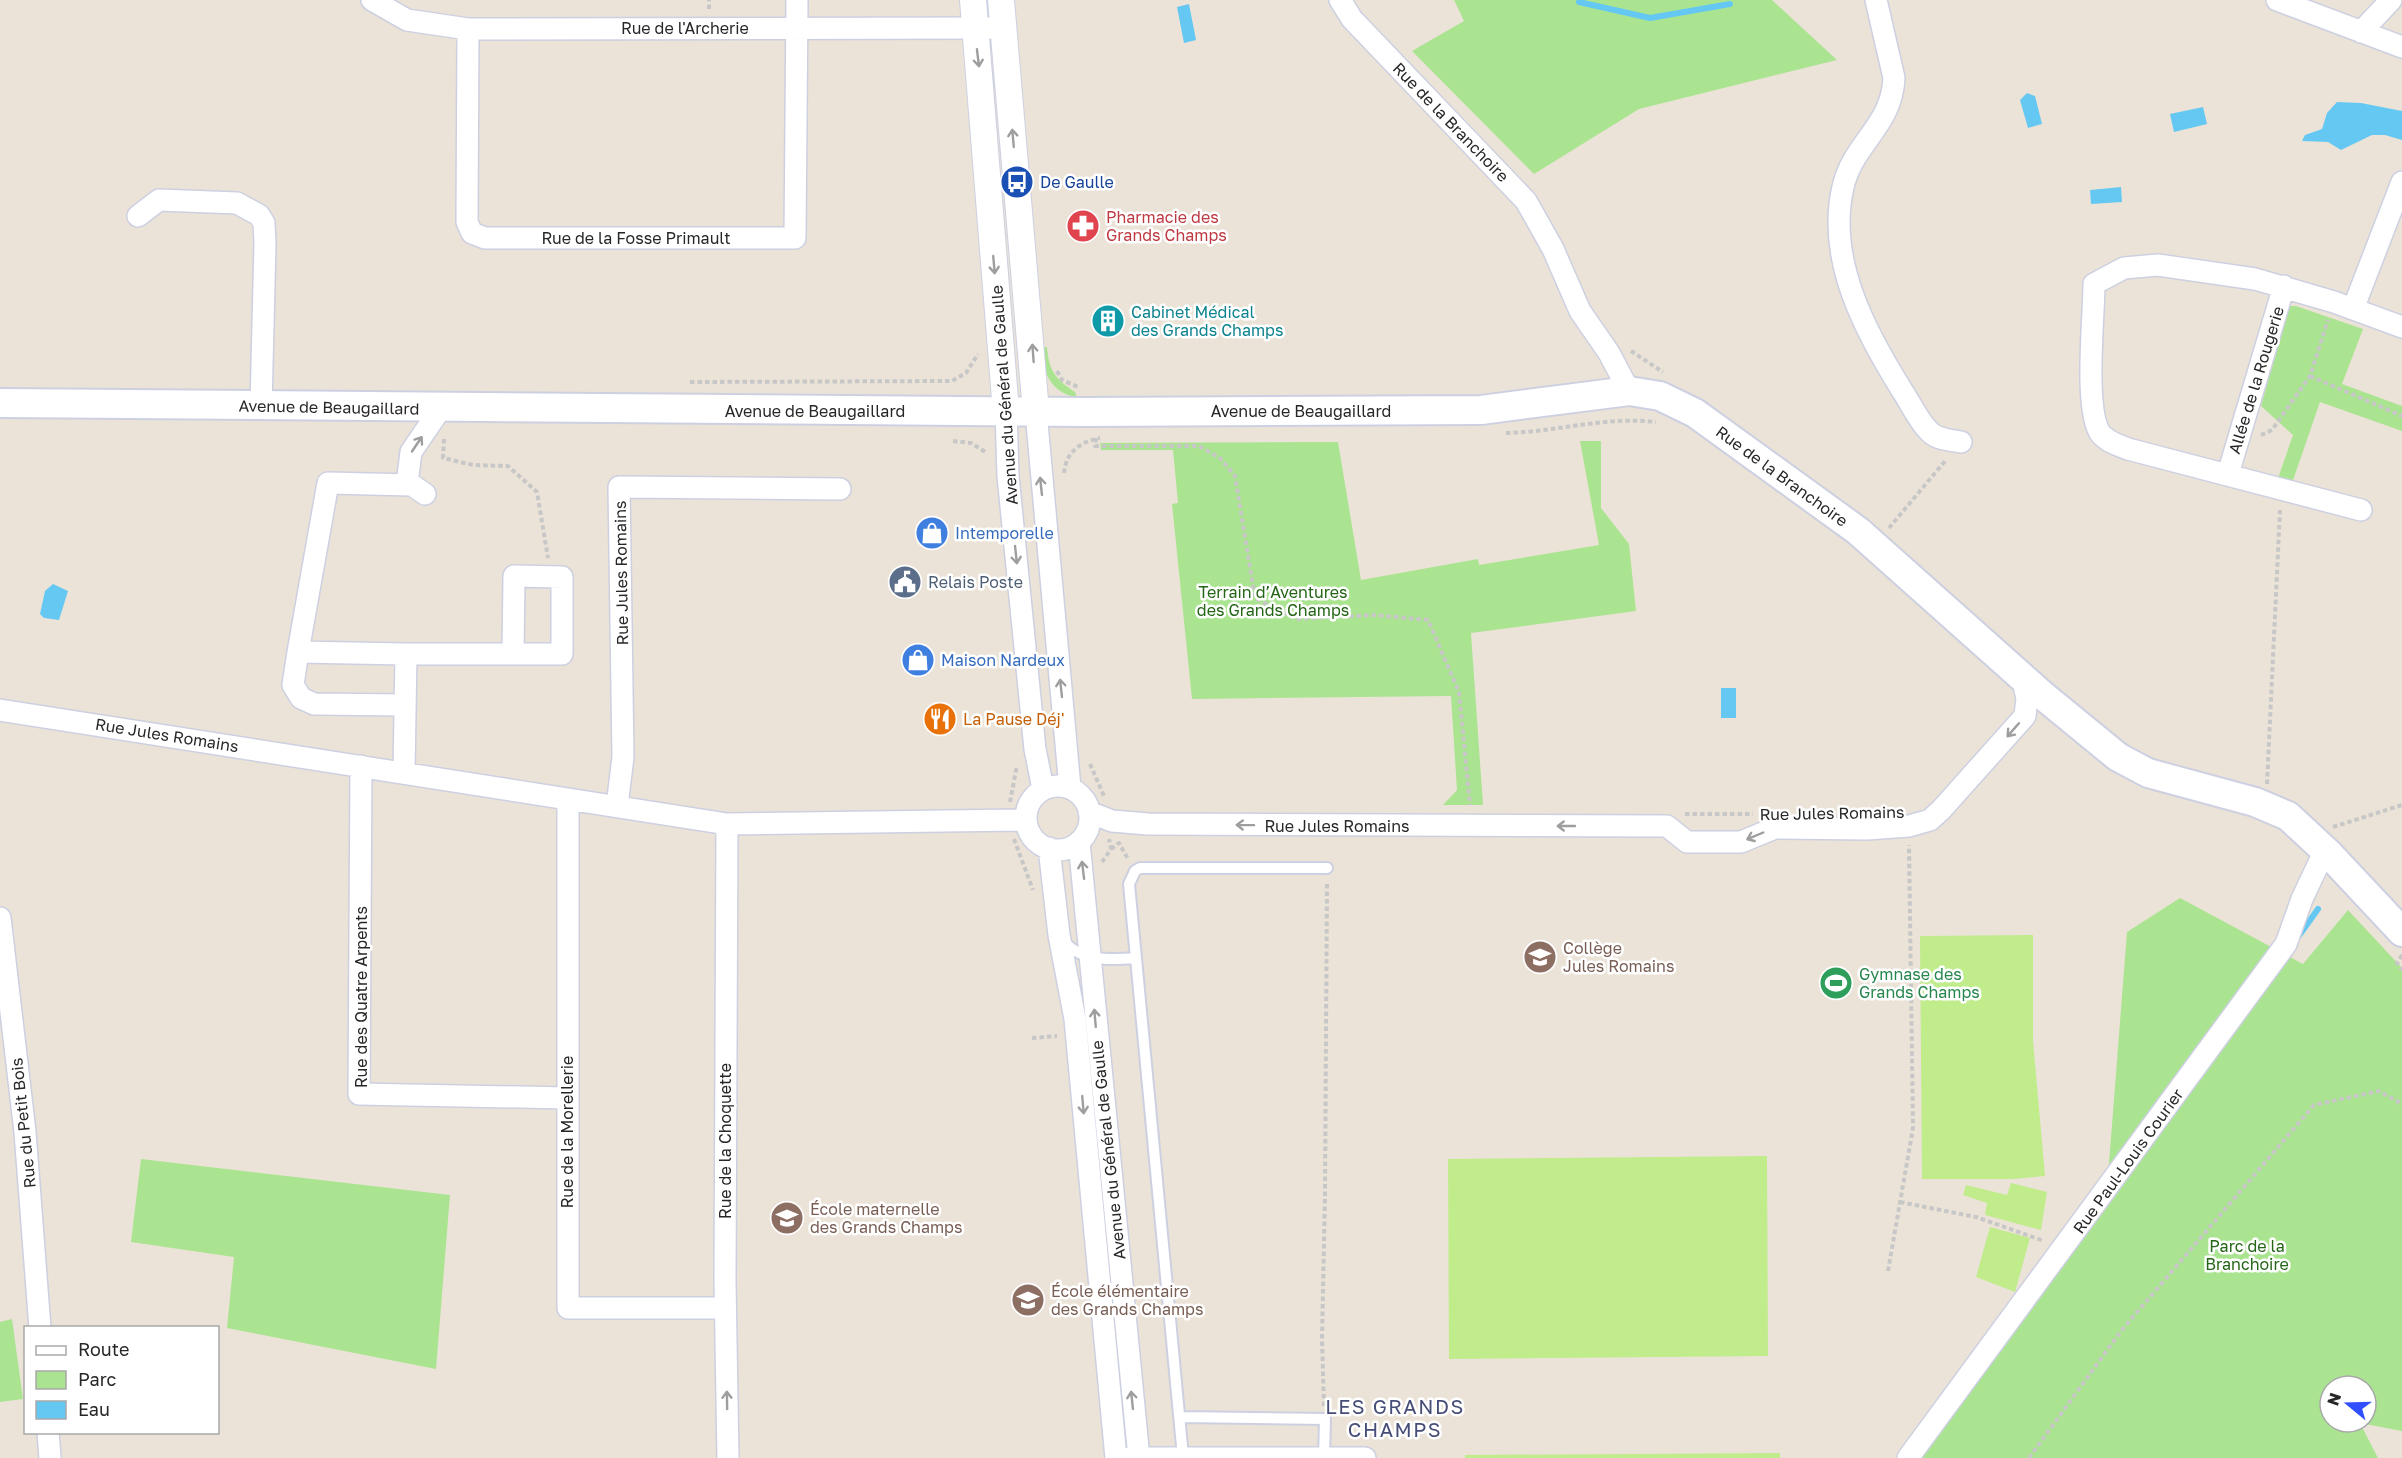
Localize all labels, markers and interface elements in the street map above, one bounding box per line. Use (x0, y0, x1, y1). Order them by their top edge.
street label: Rue de l'Archerie (621, 18, 749, 38)
one-way arrow (973, 48, 984, 68)
street label: Rue de la Branchoire (1389, 58, 1513, 186)
one-way arrow (1007, 129, 1018, 149)
bus stop icon: De Gaulle (999, 164, 1035, 200)
place label: De Gaulle (1040, 172, 1114, 192)
place label: Pharmacie des Grands Champs (1106, 207, 1227, 245)
pharmacy icon: Pharmacie des Grands Champs (1065, 208, 1101, 244)
street label: Rue de la Fosse Primault (541, 228, 731, 248)
one-way arrow (989, 254, 1000, 274)
street label: Avenue du Général de Gaulle (986, 284, 1022, 506)
place label: Cabinet Médical des Grands Champs (1131, 302, 1283, 340)
building icon: Cabinet Médical des Grands Champs (1090, 303, 1126, 339)
street label: Allée de la Rougerie (2224, 304, 2288, 456)
one-way arrow (1027, 344, 1038, 364)
street label: Avenue de Beaugaillard (238, 395, 420, 419)
street label: Avenue de Beaugaillard (725, 401, 905, 421)
street label: Avenue de Beaugaillard (1211, 401, 1391, 421)
street label: Rue de la Branchoire (1712, 421, 1852, 531)
one-way arrow (411, 436, 423, 452)
one-way arrow (1035, 476, 1046, 496)
street label: Rue Jules Romains (610, 500, 632, 646)
shop icon: Intemporelle (914, 515, 950, 551)
place label: Intemporelle (955, 523, 1054, 543)
one-way arrow (1011, 545, 1022, 565)
public building icon: Relais Poste (887, 564, 923, 600)
place label: Relais Poste (928, 572, 1023, 592)
park label: Terrain d’Aventures des Grands Champs (1197, 582, 1349, 620)
shop icon: Maison Nardeux (900, 642, 936, 678)
place label: Maison Nardeux (941, 650, 1065, 670)
one-way arrow (1055, 679, 1066, 698)
restaurant icon: La Pause Déj' (922, 701, 958, 737)
place label: La Pause Déj' (963, 709, 1064, 729)
street label: Rue Jules Romains (94, 714, 240, 756)
one-way arrow (2006, 722, 2019, 738)
street label: Rue Jules Romains (1759, 802, 1905, 824)
street label: Rue Jules Romains (1265, 816, 1409, 836)
one-way arrow (1236, 819, 1256, 831)
one-way arrow (1557, 820, 1577, 832)
one-way arrow (1746, 831, 1764, 842)
one-way arrow (1077, 861, 1088, 881)
street label: Rue des Quatre Arpents (351, 906, 371, 1088)
place label: Collège Jules Romains (1563, 938, 1674, 976)
school or university icon: Collège Jules Romains (1522, 939, 1558, 975)
place label: Gymnase des Grands Champs (1859, 964, 1980, 1002)
sports icon: Gymnase des Grands Champs (1818, 965, 1854, 1001)
one-way arrow (1090, 1008, 1101, 1028)
street label: Avenue du Général de Gaulle (1087, 1039, 1129, 1261)
street label: Rue de la Morellerie (557, 1056, 577, 1208)
street label: Rue du Petit Bois (6, 1057, 40, 1189)
street label: Rue de la Choquette (715, 1063, 735, 1219)
street label: Rue Paul-Louis Courier (2069, 1085, 2187, 1237)
one-way arrow (1078, 1094, 1089, 1114)
place label: École maternelle des Grands Champs (810, 1199, 962, 1237)
school or university icon: École maternelle des Grands Champs (769, 1200, 805, 1236)
park label: Parc de la Branchoire (2205, 1236, 2289, 1274)
place label: École élémentaire des Grands Champs (1051, 1281, 1203, 1319)
school or university icon: École élémentaire des Grands Champs (1010, 1282, 1046, 1318)
legend (24, 1326, 219, 1434)
text: Route (78, 1338, 129, 1360)
text: Parc (78, 1368, 117, 1390)
north arrow (2318, 1374, 2378, 1434)
one-way arrow (721, 1390, 733, 1410)
one-way arrow (1127, 1390, 1138, 1410)
text: N (2322, 1390, 2345, 1408)
district label: LES GRANDS CHAMPS (1325, 1394, 1465, 1441)
text: Eau (78, 1398, 110, 1420)

